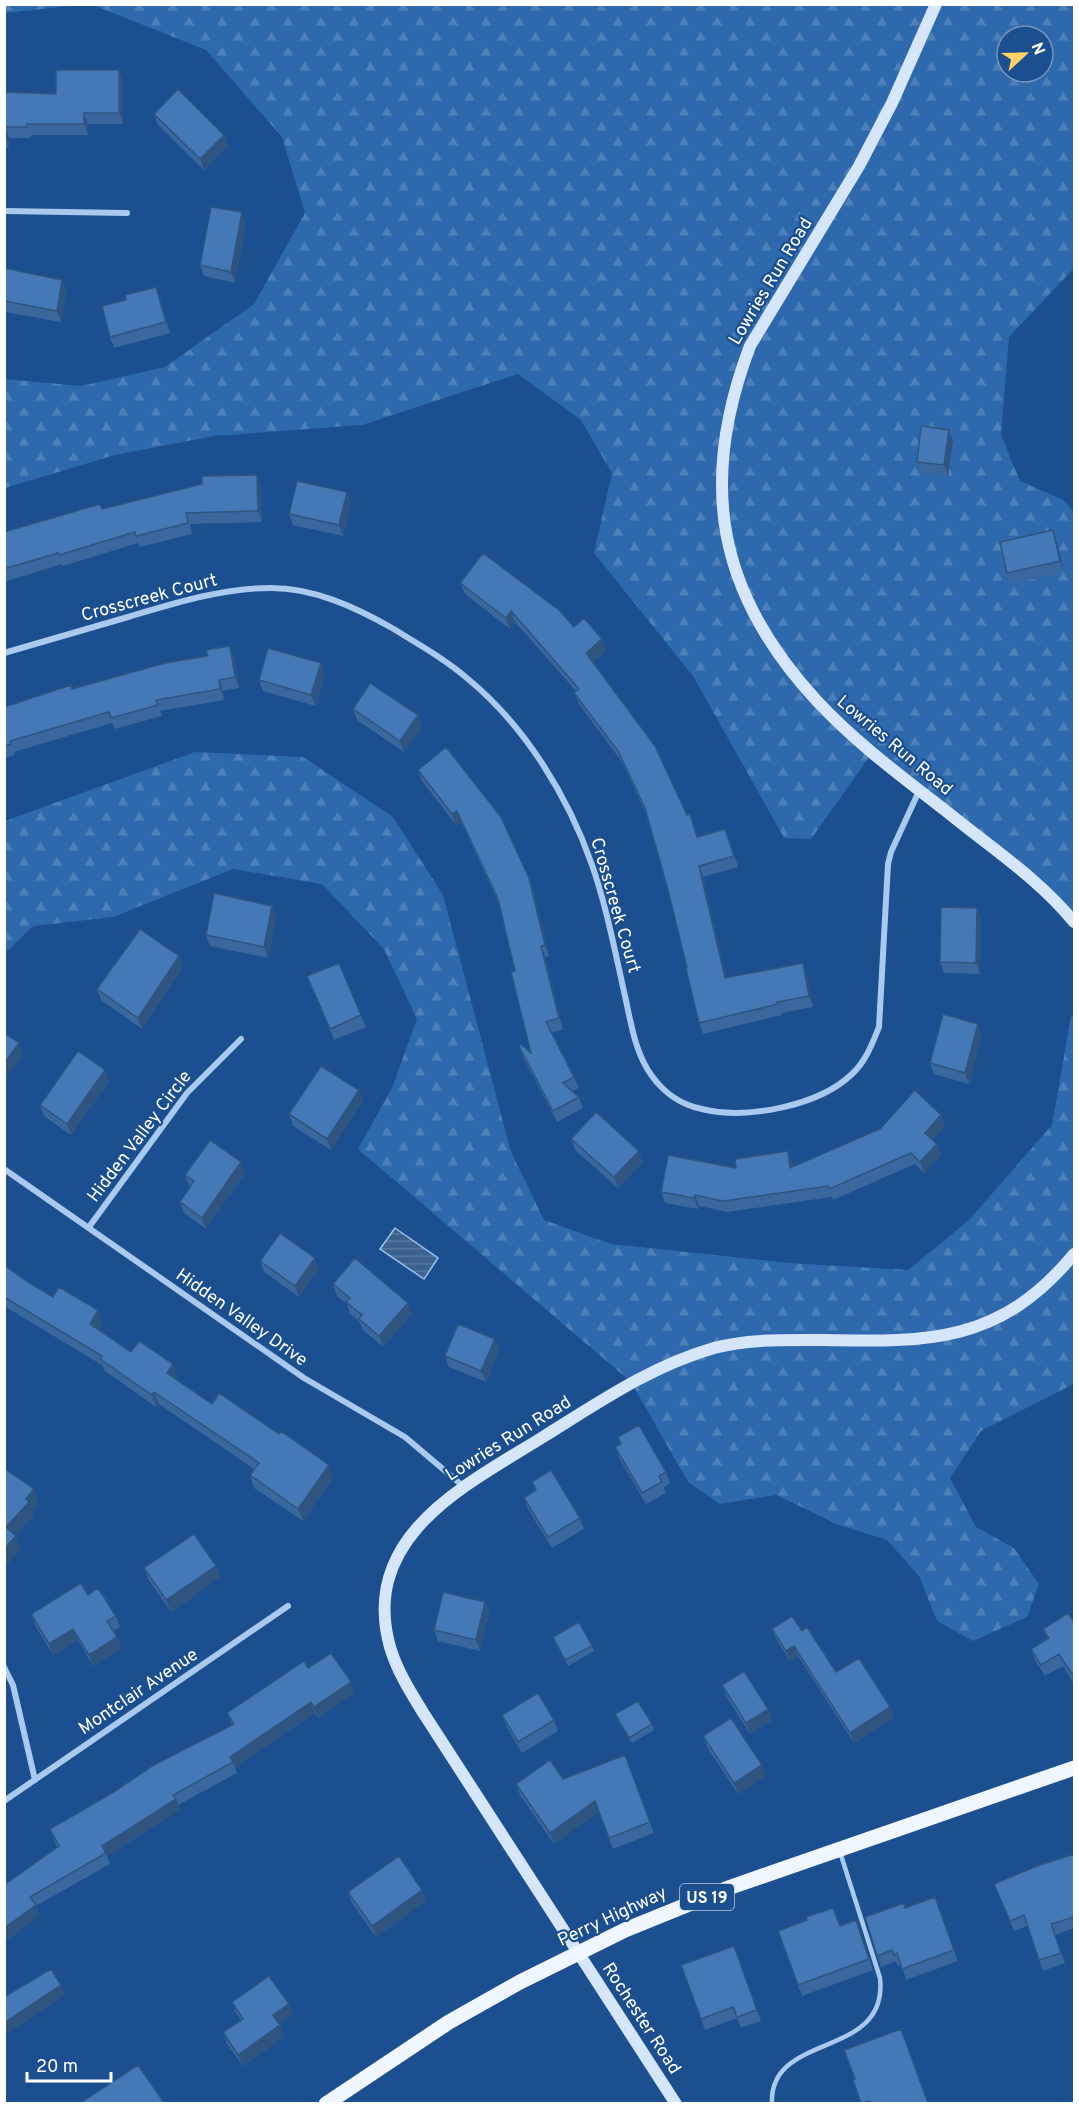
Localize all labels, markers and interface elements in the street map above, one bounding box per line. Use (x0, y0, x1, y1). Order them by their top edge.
north arrow (995, 24, 1055, 84)
text: N (1026, 40, 1048, 58)
street label: Lowries Run Road (724, 214, 818, 350)
street label: Crosscreek Court (79, 569, 220, 628)
street label: Lowries Run Road (831, 691, 957, 801)
street label: Crosscreek Court (584, 835, 645, 976)
street label: Hidden Valley Circle (83, 1066, 197, 1208)
street label: Hidden Valley Drive (171, 1264, 312, 1372)
street label: Lowries Run Road (441, 1391, 576, 1487)
street label: Montclair Avenue (75, 1644, 203, 1741)
street label: Perry Highway (554, 1882, 671, 1953)
road number: US 19 (680, 1884, 734, 1910)
street label: Rochester Road (596, 1959, 685, 2079)
scale bar (27, 2045, 111, 2083)
text: 20 m (36, 2056, 78, 2079)

